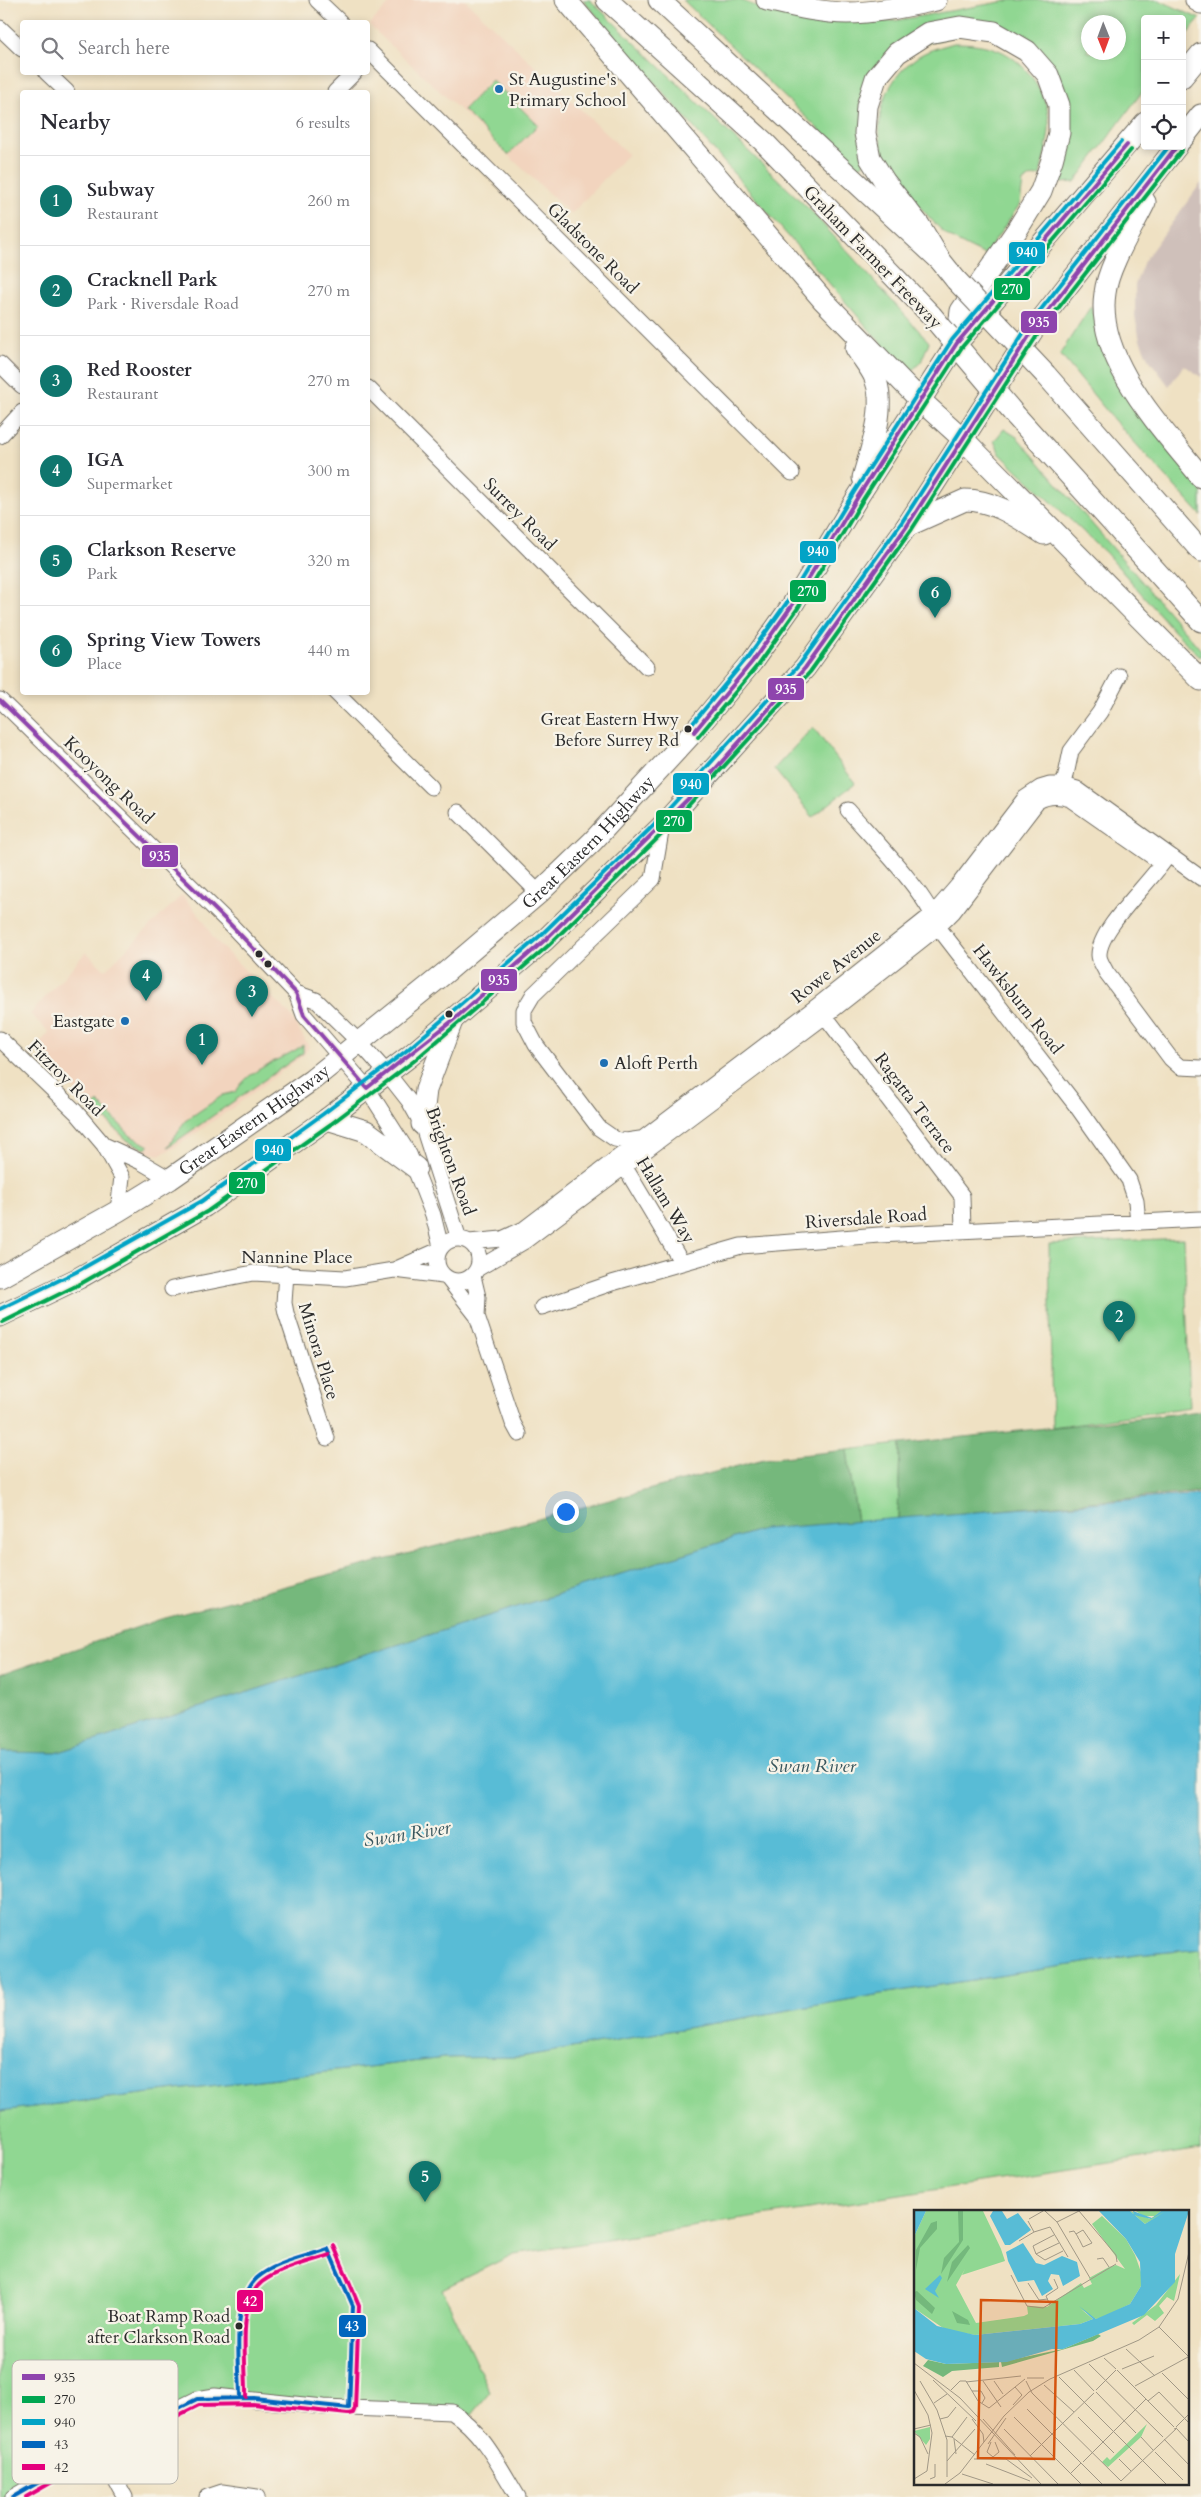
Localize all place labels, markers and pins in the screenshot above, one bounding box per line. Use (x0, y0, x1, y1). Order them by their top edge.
place label: St Augustine's Primary School (509, 67, 627, 113)
marker: St Augustine's Primary School (493, 83, 505, 95)
pin: 6 (919, 577, 951, 618)
place label: Great Eastern Hwy Before Surrey Rd (540, 708, 679, 752)
marker: Great Eastern Hwy Before Surrey Rd (683, 724, 693, 734)
unlabelled marker (254, 949, 264, 959)
unlabelled marker (263, 959, 273, 969)
pin: 4 (130, 960, 162, 1001)
pin: 3 (236, 976, 268, 1017)
place label: Eastgate (53, 1009, 115, 1034)
unlabelled marker (444, 1009, 454, 1019)
marker: Eastgate (119, 1015, 131, 1027)
pin: 1 (186, 1024, 218, 1065)
place label: Aloft Perth (614, 1051, 698, 1076)
marker: Aloft Perth (598, 1057, 610, 1069)
pin: 2 (1103, 1301, 1135, 1342)
pin: 5 (409, 2161, 441, 2202)
place label: Boat Ramp Road after Clarkson Road (87, 2305, 230, 2349)
marker: Boat Ramp Road after Clarkson Road (234, 2321, 244, 2331)

